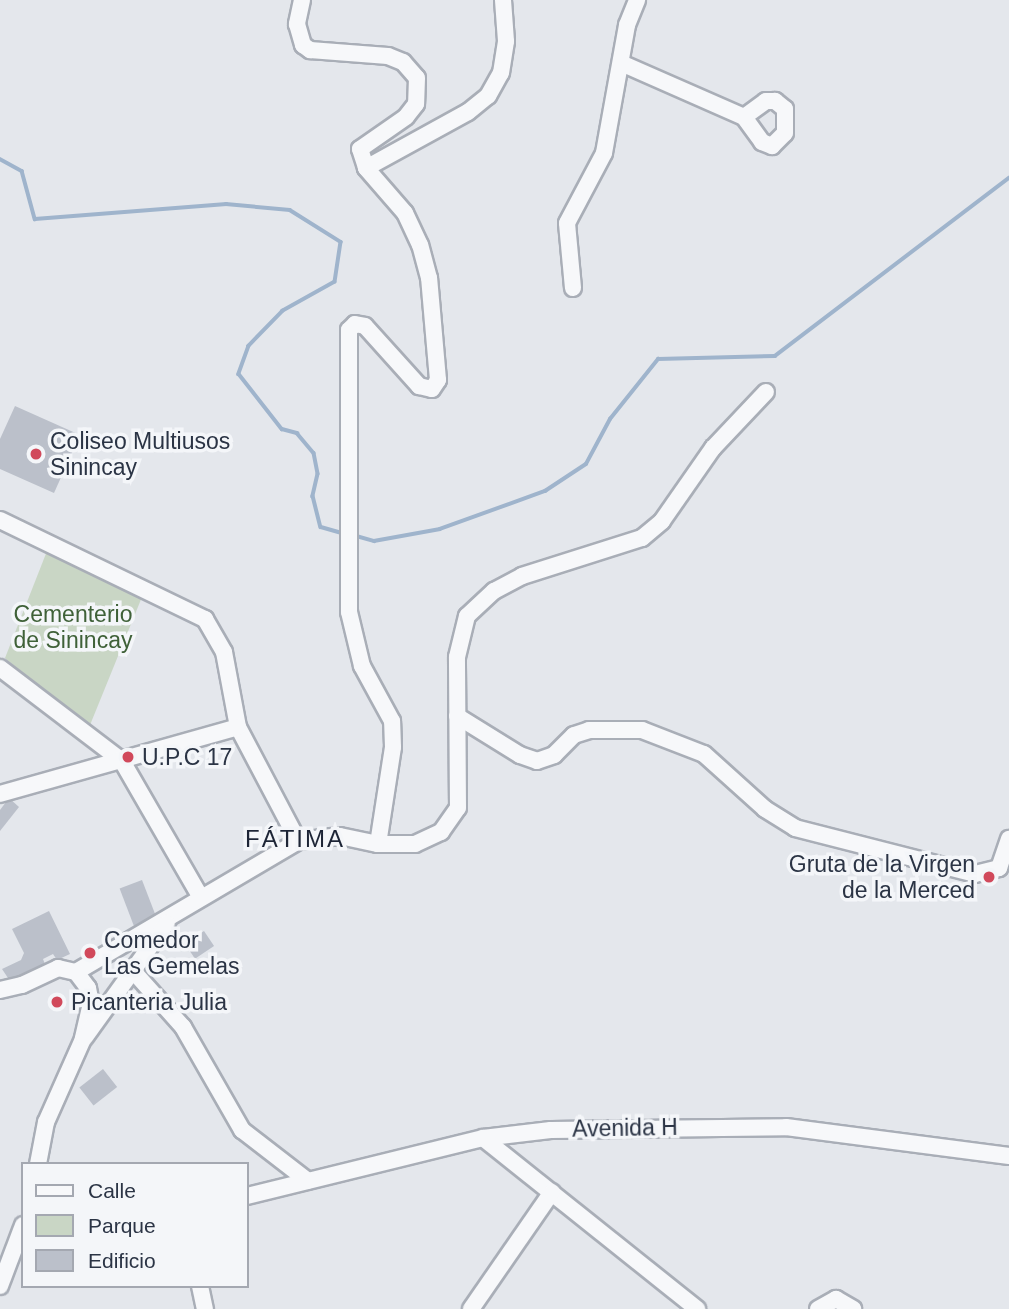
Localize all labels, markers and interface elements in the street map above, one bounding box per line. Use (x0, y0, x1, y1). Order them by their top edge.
place label: Coliseo Multiusos Sinincay (50, 427, 230, 481)
marker: Coliseo Multiusos Sinincay (28, 446, 44, 462)
park label: Cementerio de Sinincay (14, 600, 132, 654)
place label: U.P.C 17 (142, 743, 232, 771)
marker: U.P.C 17 (120, 749, 136, 765)
district label: FÁTIMA (246, 825, 344, 853)
place label: Gruta de la Virgen de la Merced (789, 850, 975, 904)
marker: Gruta de la Virgen de la Merced (981, 869, 997, 885)
place label: Comedor Las Gemelas (104, 926, 240, 980)
marker: Comedor Las Gemelas (82, 945, 98, 961)
place label: Picanteria Julia (71, 988, 227, 1016)
marker: Picanteria Julia (49, 994, 65, 1010)
street label: Avenida H (572, 1113, 678, 1143)
legend (21, 1162, 248, 1288)
text: Calle (88, 1179, 136, 1202)
text: Parque (88, 1214, 156, 1237)
text: Edificio (88, 1249, 156, 1272)

